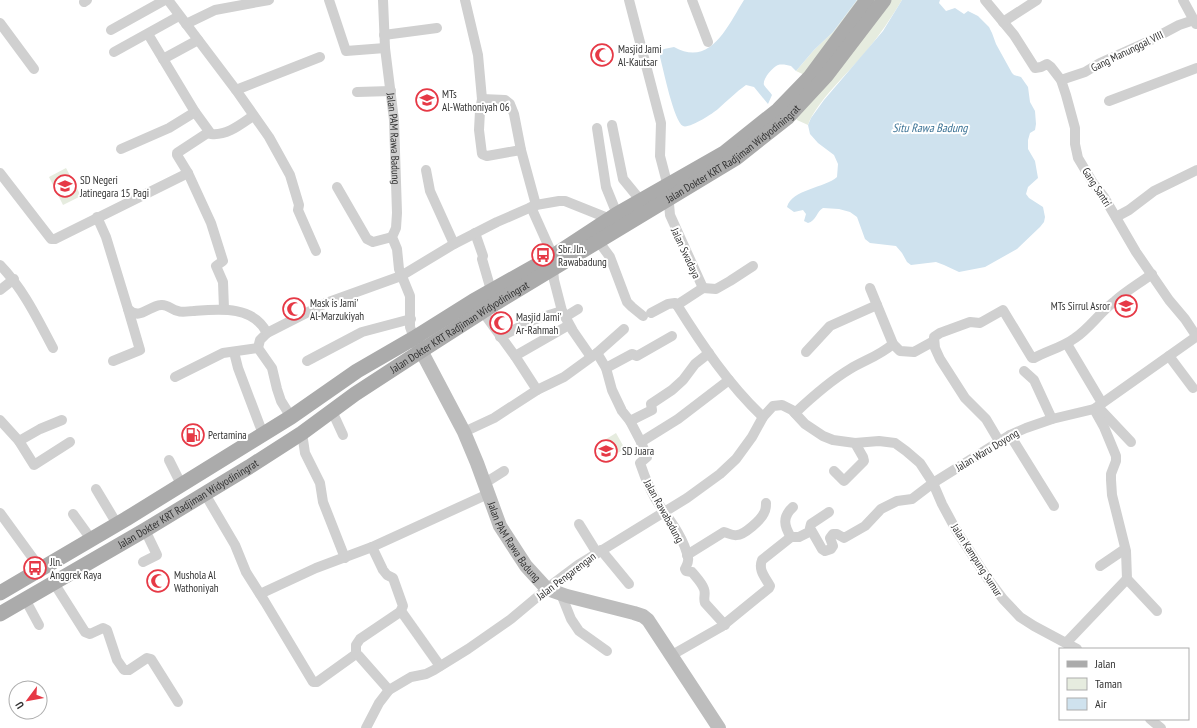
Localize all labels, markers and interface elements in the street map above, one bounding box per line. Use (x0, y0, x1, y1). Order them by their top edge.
street label: Gang Manunggal VIII (1088, 27, 1166, 75)
mosque icon: Masjid Jami Al-Kautsar (589, 42, 615, 68)
place label: Masjid Jami Al-Kautsar (618, 42, 662, 69)
school or university icon: MTs Al-Wathoniyah 06 (414, 87, 440, 113)
place label: MTs Al-Wathoniyah 06 (442, 87, 510, 114)
street label: Jalan PAM Rawa Badung (384, 91, 403, 185)
street label: Jalan Dokter KRT Radjiman Widyodiningrat (662, 102, 803, 206)
water label: Situ Rawa Badung (892, 120, 968, 135)
street label: Gang Santri (1079, 165, 1115, 209)
school or university icon: SD Negeri Jatinegara 15 Pagi (52, 173, 78, 199)
place label: SD Negeri Jatinegara 15 Pagi (79, 173, 149, 200)
street label: Jalan Swadaya (668, 224, 704, 281)
bus stop icon: Sbr. Jln. Rawabadung (530, 242, 556, 268)
place label: Sbr. Jln. Rawabadung (558, 242, 607, 269)
street label: Jalan Dokter KRT Radjiman Widyodiningrat (387, 278, 531, 377)
school or university icon: MTs Sirrul Asror (1113, 293, 1139, 319)
mosque icon: Mask is Jami' Al-Marzukiyah (281, 296, 307, 322)
place label: Mask is Jami' Al-Marzukiyah (310, 296, 364, 323)
place label: MTs Sirrul Asror (1051, 299, 1110, 313)
mosque icon: Masjid Jami' Ar-Rahmah (488, 310, 514, 336)
place label: Masjid Jami' Ar-Rahmah (516, 310, 562, 337)
fuel station icon: Pertamina (180, 422, 206, 448)
street label: Jalan Waru Doyong (952, 425, 1021, 475)
place label: Pertamina (208, 428, 247, 442)
school or university icon: SD Juara (593, 438, 619, 464)
place label: SD Juara (622, 444, 654, 458)
street label: Jalan Dokter KRT Radjiman Widyodiningrat (114, 456, 261, 552)
street label: Jalan Rawabadung (640, 476, 687, 545)
street label: Jalan PAM Rawa Badung (484, 499, 544, 585)
street label: Jalan Kampung Sumur (948, 520, 1006, 599)
street label: Jalan Pengarengan (533, 549, 599, 603)
bus stop icon: Jln. Anggrek Raya (22, 555, 48, 581)
place label: Jln. Anggrek Raya (49, 555, 102, 582)
mosque icon: Mushola Al Wathoniyah (145, 568, 171, 594)
place label: Mushola Al Wathoniyah (174, 568, 219, 595)
legend (1059, 648, 1189, 720)
text: Jalan (1094, 656, 1116, 671)
text: Taman (1095, 676, 1122, 691)
north arrow (8, 680, 48, 720)
text: Air (1095, 696, 1107, 711)
text: U (12, 699, 27, 711)

